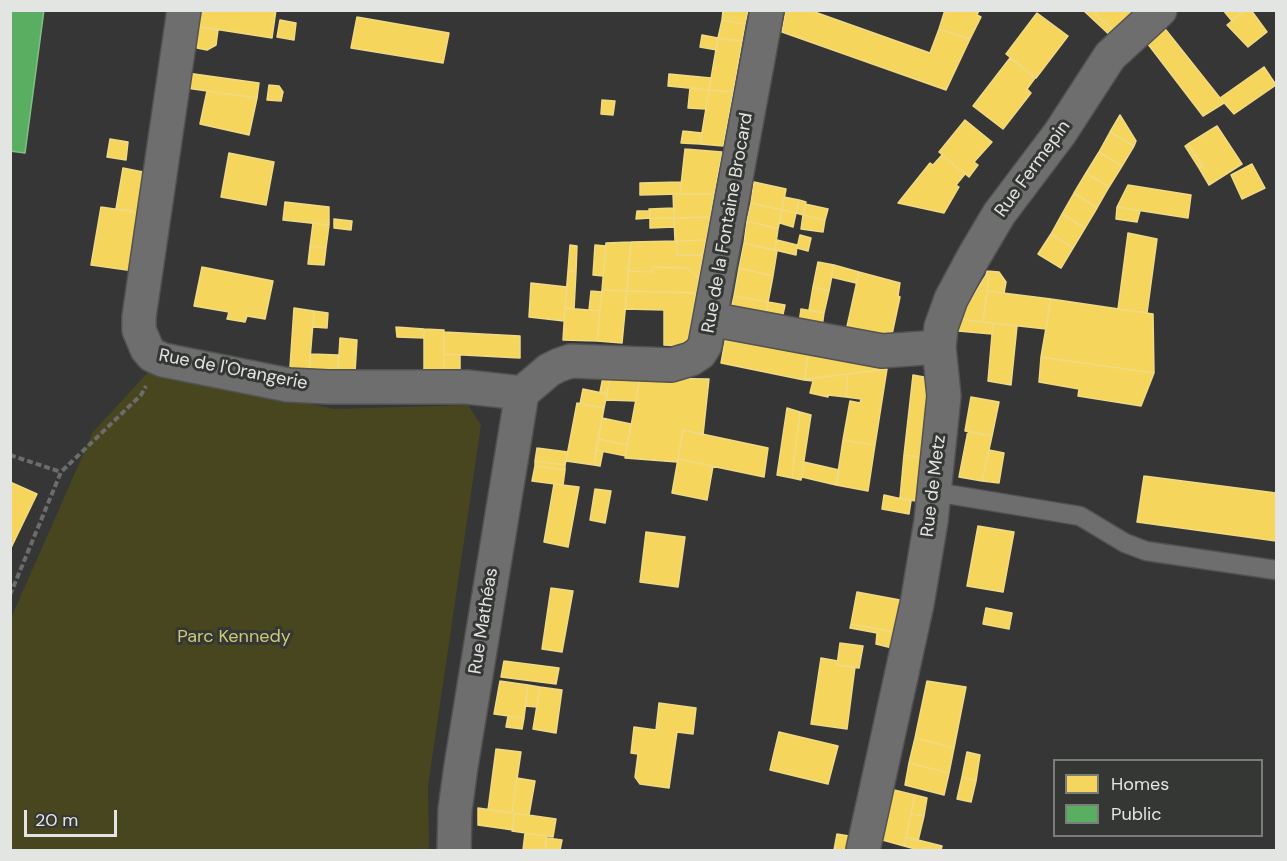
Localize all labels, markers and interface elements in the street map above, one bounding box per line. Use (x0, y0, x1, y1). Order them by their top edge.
street label: Rue de la Fontaine Brocard (698, 111, 758, 335)
street label: Rue Fermepin (991, 116, 1075, 222)
street label: Rue de l'Orangerie (157, 345, 309, 395)
street label: Rue de Metz (917, 434, 951, 538)
street label: Rue Mathéas (465, 566, 503, 676)
park label: Parc Kennedy (177, 626, 291, 648)
legend (1053, 759, 1263, 837)
text: Homes (1111, 772, 1169, 796)
scale bar (27, 798, 120, 836)
text: Public (1111, 802, 1162, 826)
text: 20 m (35, 808, 78, 832)

